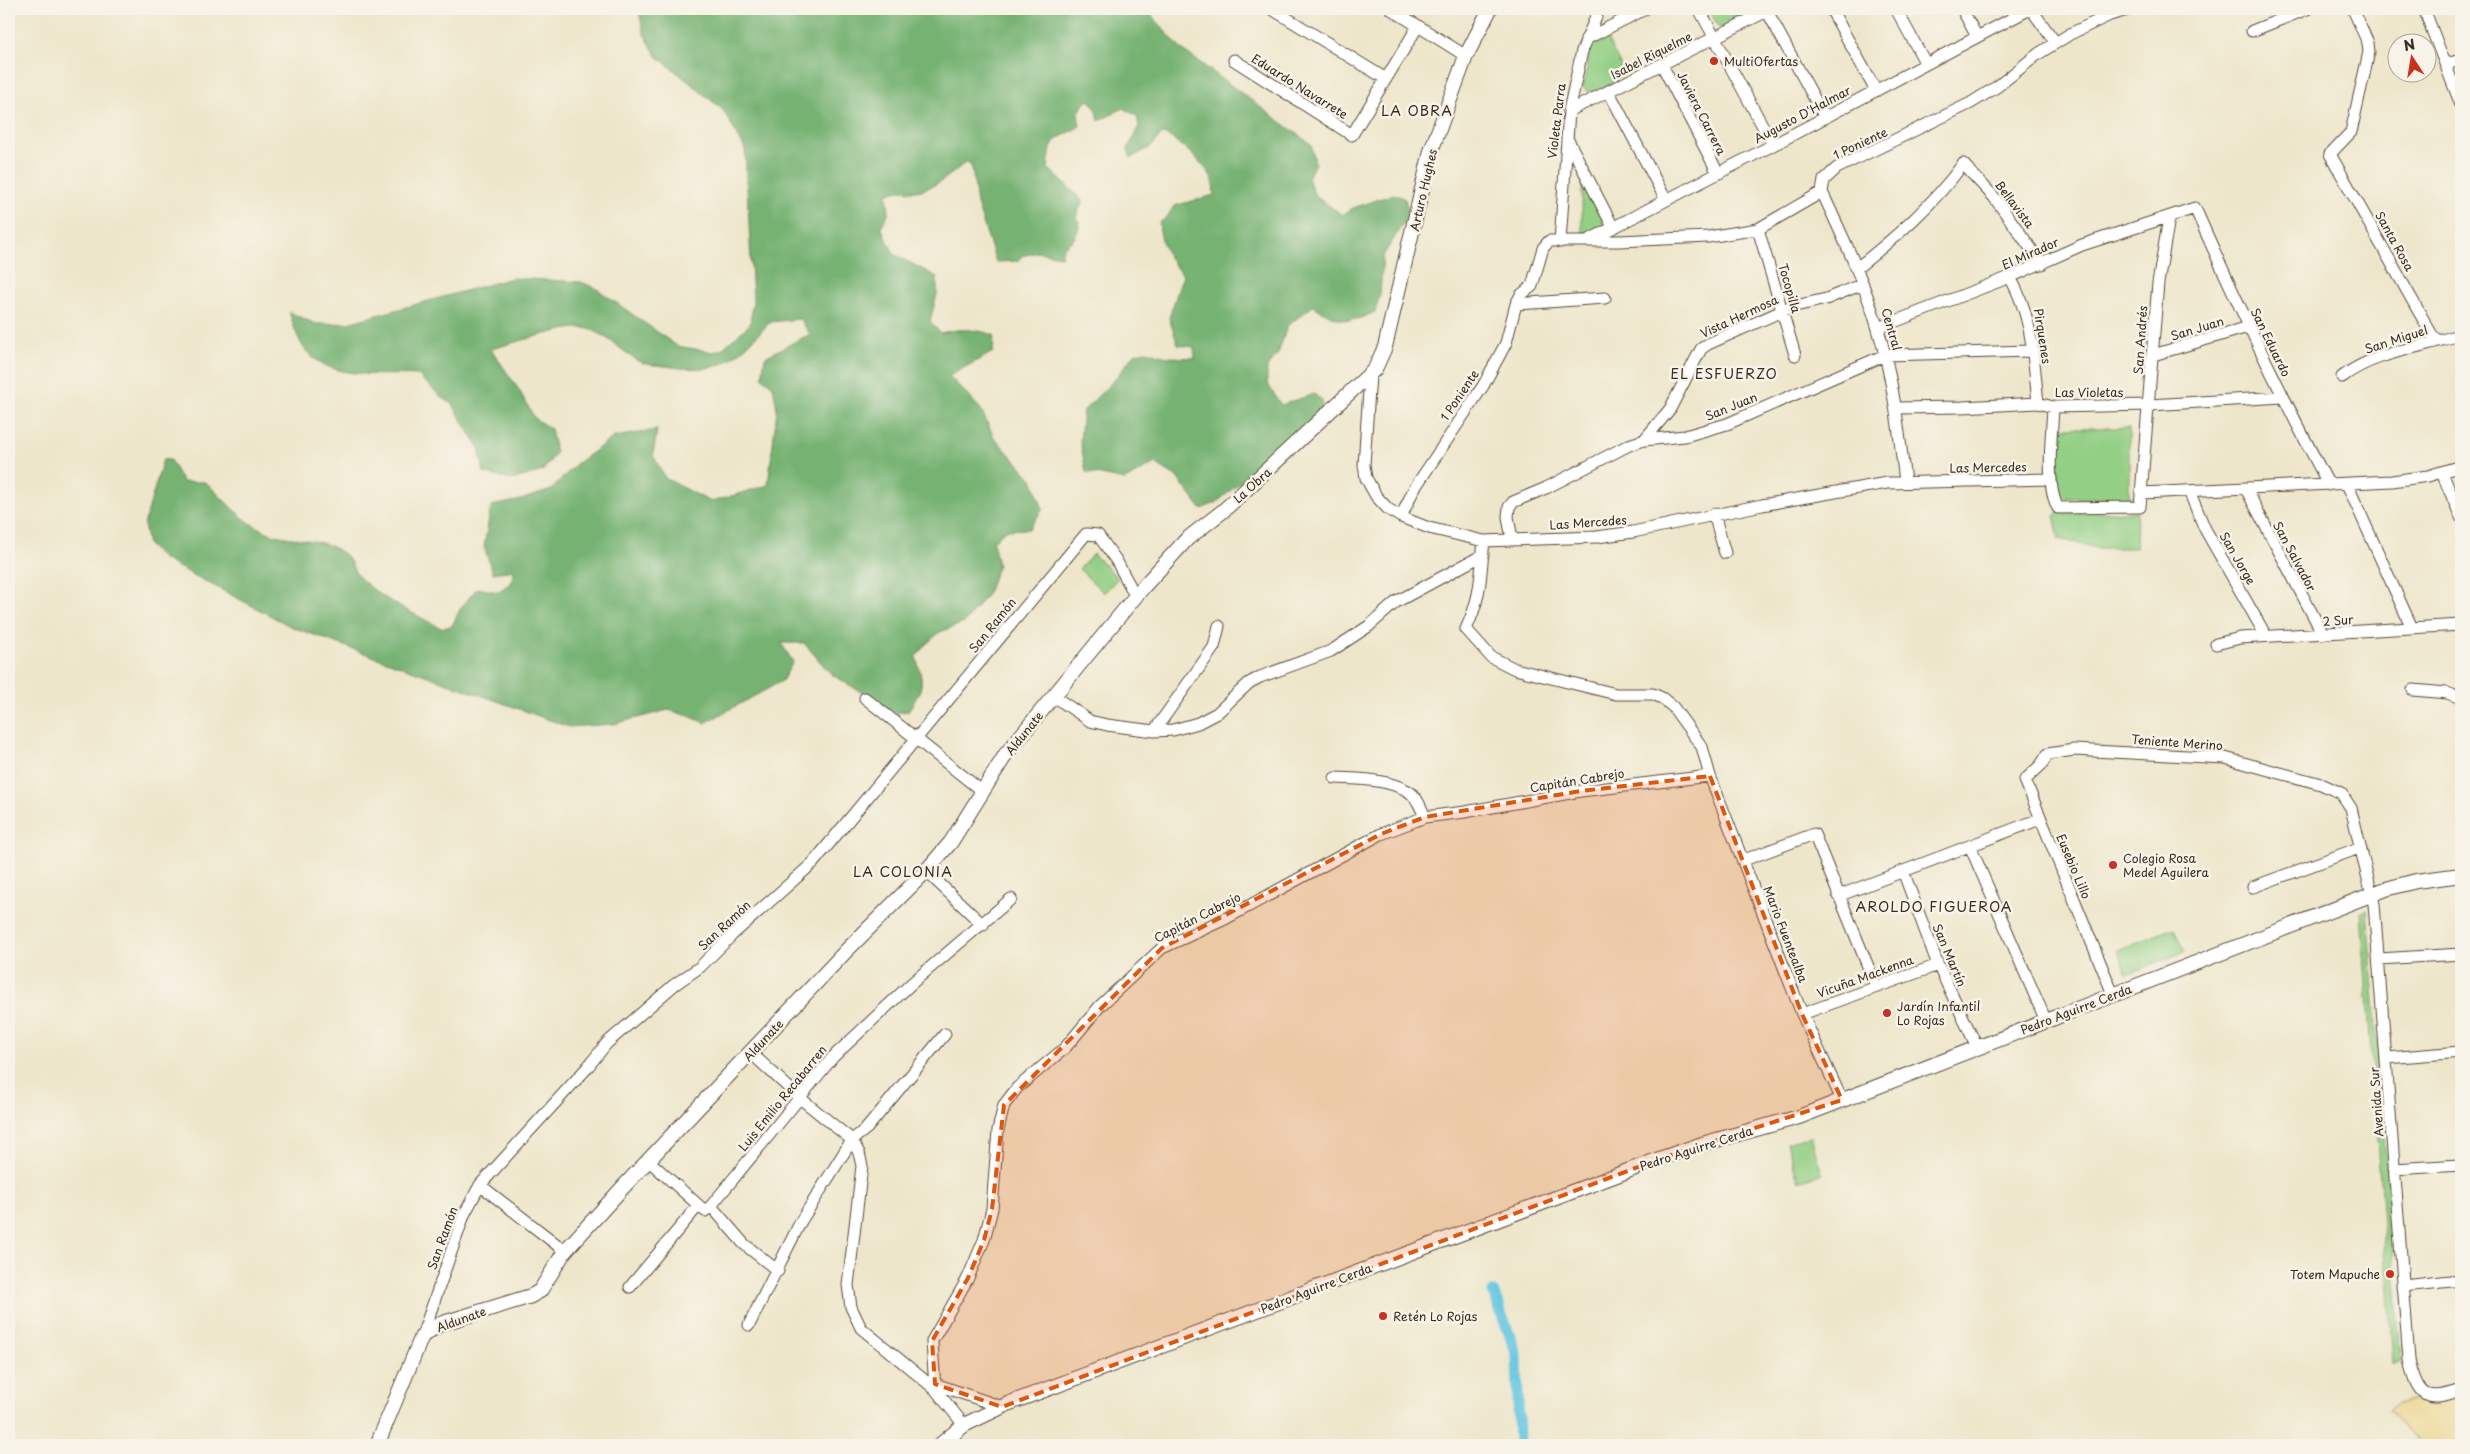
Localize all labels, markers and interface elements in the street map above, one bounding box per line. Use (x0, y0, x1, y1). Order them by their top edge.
street label: Isabel Riquelme (1607, 27, 1695, 83)
north arrow (2388, 32, 2438, 82)
text: N (2402, 33, 2417, 56)
street label: Eduardo Navarrete (1248, 49, 1352, 123)
place label: MultiOfertas (1724, 52, 1798, 70)
marker: MultiOfertas (1708, 55, 1720, 67)
street label: Javiera Carrera (1673, 68, 1731, 158)
street label: Augusto D'Halmar (1750, 81, 1854, 147)
street label: Violeta Parra (1542, 82, 1570, 160)
district label: LA OBRA (1381, 100, 1453, 121)
street label: 1 Poniente (1830, 122, 1891, 163)
street label: Arturo Hughes (1405, 147, 1441, 233)
street label: Bellavista (1991, 176, 2039, 232)
street label: Santa Rosa (2371, 208, 2419, 275)
street label: El Mirador (1999, 232, 2062, 274)
street label: Tocopilla (1774, 261, 1806, 315)
street label: Vista Hermosa (1697, 290, 1781, 342)
street label: San Andrés (2129, 305, 2151, 375)
street label: San Eduardo (2247, 305, 2296, 380)
street label: Central (1877, 306, 1907, 352)
street label: Pirquenes (2030, 307, 2056, 365)
street label: San Juan (2168, 311, 2226, 345)
street label: San Miguel (2362, 320, 2430, 358)
district label: EL ESFUERZO (1670, 363, 1778, 384)
street label: 1 Poniente (1435, 365, 1483, 424)
street label: Las Violetas (2055, 383, 2124, 401)
street label: San Juan (1702, 387, 1760, 425)
street label: Las Mercedes (1949, 457, 2027, 477)
street label: La Obra (1229, 463, 1276, 507)
street label: Las Mercedes (1549, 510, 1628, 534)
street label: San Salvador (2269, 518, 2321, 595)
street label: San Jorge (2216, 528, 2260, 588)
street label: San Ramón (964, 594, 1020, 656)
street label: 2 Sur (2322, 610, 2354, 630)
street label: Aldunate (1001, 707, 1047, 759)
street label: Teniente Merino (2131, 730, 2224, 754)
street label: Capitán Cabrejo (1529, 764, 1626, 796)
street label: Eusebio Lillo (2052, 831, 2096, 902)
place label: Colegio Rosa Medel Aguilera (2123, 849, 2209, 881)
marker: Colegio Rosa Medel Aguilera (2107, 859, 2119, 871)
district label: LA COLONIA (853, 861, 953, 882)
street label: Mario Fuentealba (1759, 883, 1813, 985)
street label: Capitán Cabrejo (1151, 887, 1244, 947)
street label: San Ramón (694, 896, 754, 954)
district label: AROLDO FIGUEROA (1855, 896, 2013, 917)
street label: San Martín (1929, 921, 1971, 989)
street label: Vicuña Mackenna (1814, 950, 1916, 1002)
street label: Pedro Aguirre Cerda (2018, 979, 2135, 1039)
place label: Jardín Infantil Lo Rojas (1897, 997, 1980, 1029)
marker: Jardín Infantil Lo Rojas (1881, 1007, 1893, 1019)
street label: Aldunate (739, 1015, 787, 1065)
street label: Luis Emilio Recabarren (734, 1041, 830, 1155)
street label: Avenida Sur (2365, 1066, 2387, 1138)
street label: Pedro Aguirre Cerda (1637, 1121, 1755, 1175)
street label: San Ramón (422, 1204, 462, 1272)
street label: Pedro Aguirre Cerda (1258, 1258, 1375, 1318)
place label: Totem Mapuche (2290, 1265, 2380, 1283)
marker: Totem Mapuche (2384, 1268, 2396, 1280)
street label: Aldunate (434, 1302, 488, 1336)
place label: Retén Lo Rojas (1393, 1307, 1478, 1325)
marker: Retén Lo Rojas (1377, 1310, 1389, 1322)

